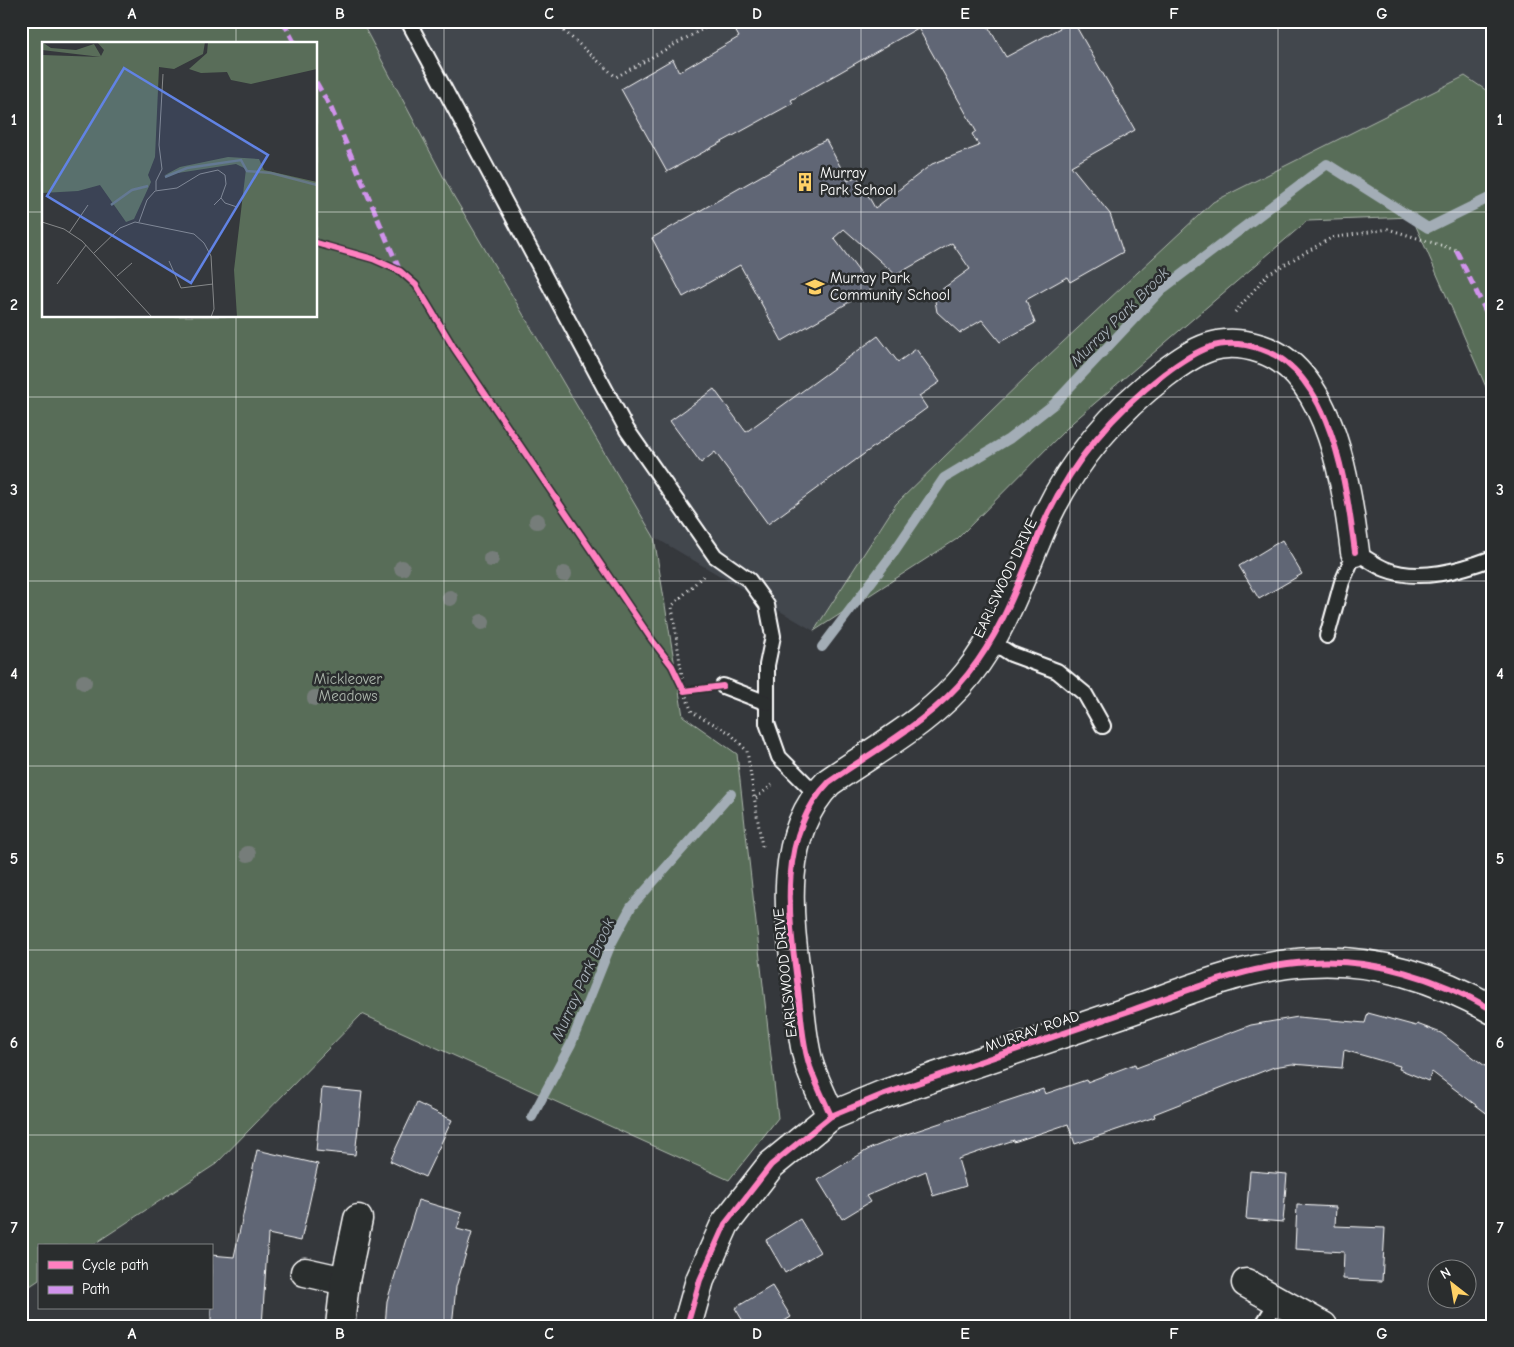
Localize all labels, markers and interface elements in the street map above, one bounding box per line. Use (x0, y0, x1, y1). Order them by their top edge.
text: A (128, 5, 137, 23)
text: B (335, 5, 345, 23)
text: C (544, 5, 554, 23)
text: D (752, 5, 762, 23)
text: E (960, 5, 970, 23)
text: F (1169, 5, 1179, 23)
text: G (1376, 5, 1388, 23)
inset map (42, 42, 318, 318)
text: 1 (11, 111, 17, 129)
text: 1 (1497, 111, 1503, 129)
place label: Murray Park School (820, 164, 896, 199)
building icon: Murray Park School (794, 171, 816, 193)
water label: Murray Park Brook (1066, 264, 1173, 370)
place label: Murray Park Community School (830, 269, 950, 304)
school or university icon: Murray Park Community School (804, 276, 826, 298)
text: 2 (10, 296, 18, 314)
text: 2 (1496, 296, 1504, 314)
text: 3 (10, 481, 18, 499)
text: 3 (1496, 481, 1504, 499)
street label: EARLSWOOD DRIVE (969, 515, 1041, 641)
text: 4 (10, 665, 18, 683)
text: 4 (1496, 665, 1504, 683)
park label: Mickleover Meadows (314, 670, 382, 705)
text: 5 (10, 850, 18, 868)
text: 5 (1496, 850, 1504, 868)
street label: EARLSWOOD DRIVE (769, 907, 801, 1039)
water label: Murray Park Brook (547, 915, 618, 1044)
street label: MURRAY ROAD (982, 1006, 1082, 1056)
text: 6 (10, 1034, 18, 1052)
text: 6 (1496, 1034, 1504, 1052)
text: 7 (10, 1219, 18, 1237)
text: 7 (1496, 1219, 1504, 1237)
legend (38, 1244, 212, 1310)
text: Cycle path (82, 1256, 149, 1274)
north arrow (1426, 1260, 1476, 1310)
text: N (1437, 1264, 1454, 1283)
text: Path (82, 1280, 110, 1298)
text: A (128, 1325, 137, 1343)
text: B (335, 1325, 345, 1343)
text: C (544, 1325, 554, 1343)
text: D (752, 1325, 762, 1343)
text: E (960, 1325, 970, 1343)
text: F (1169, 1325, 1179, 1343)
text: G (1376, 1325, 1388, 1343)

